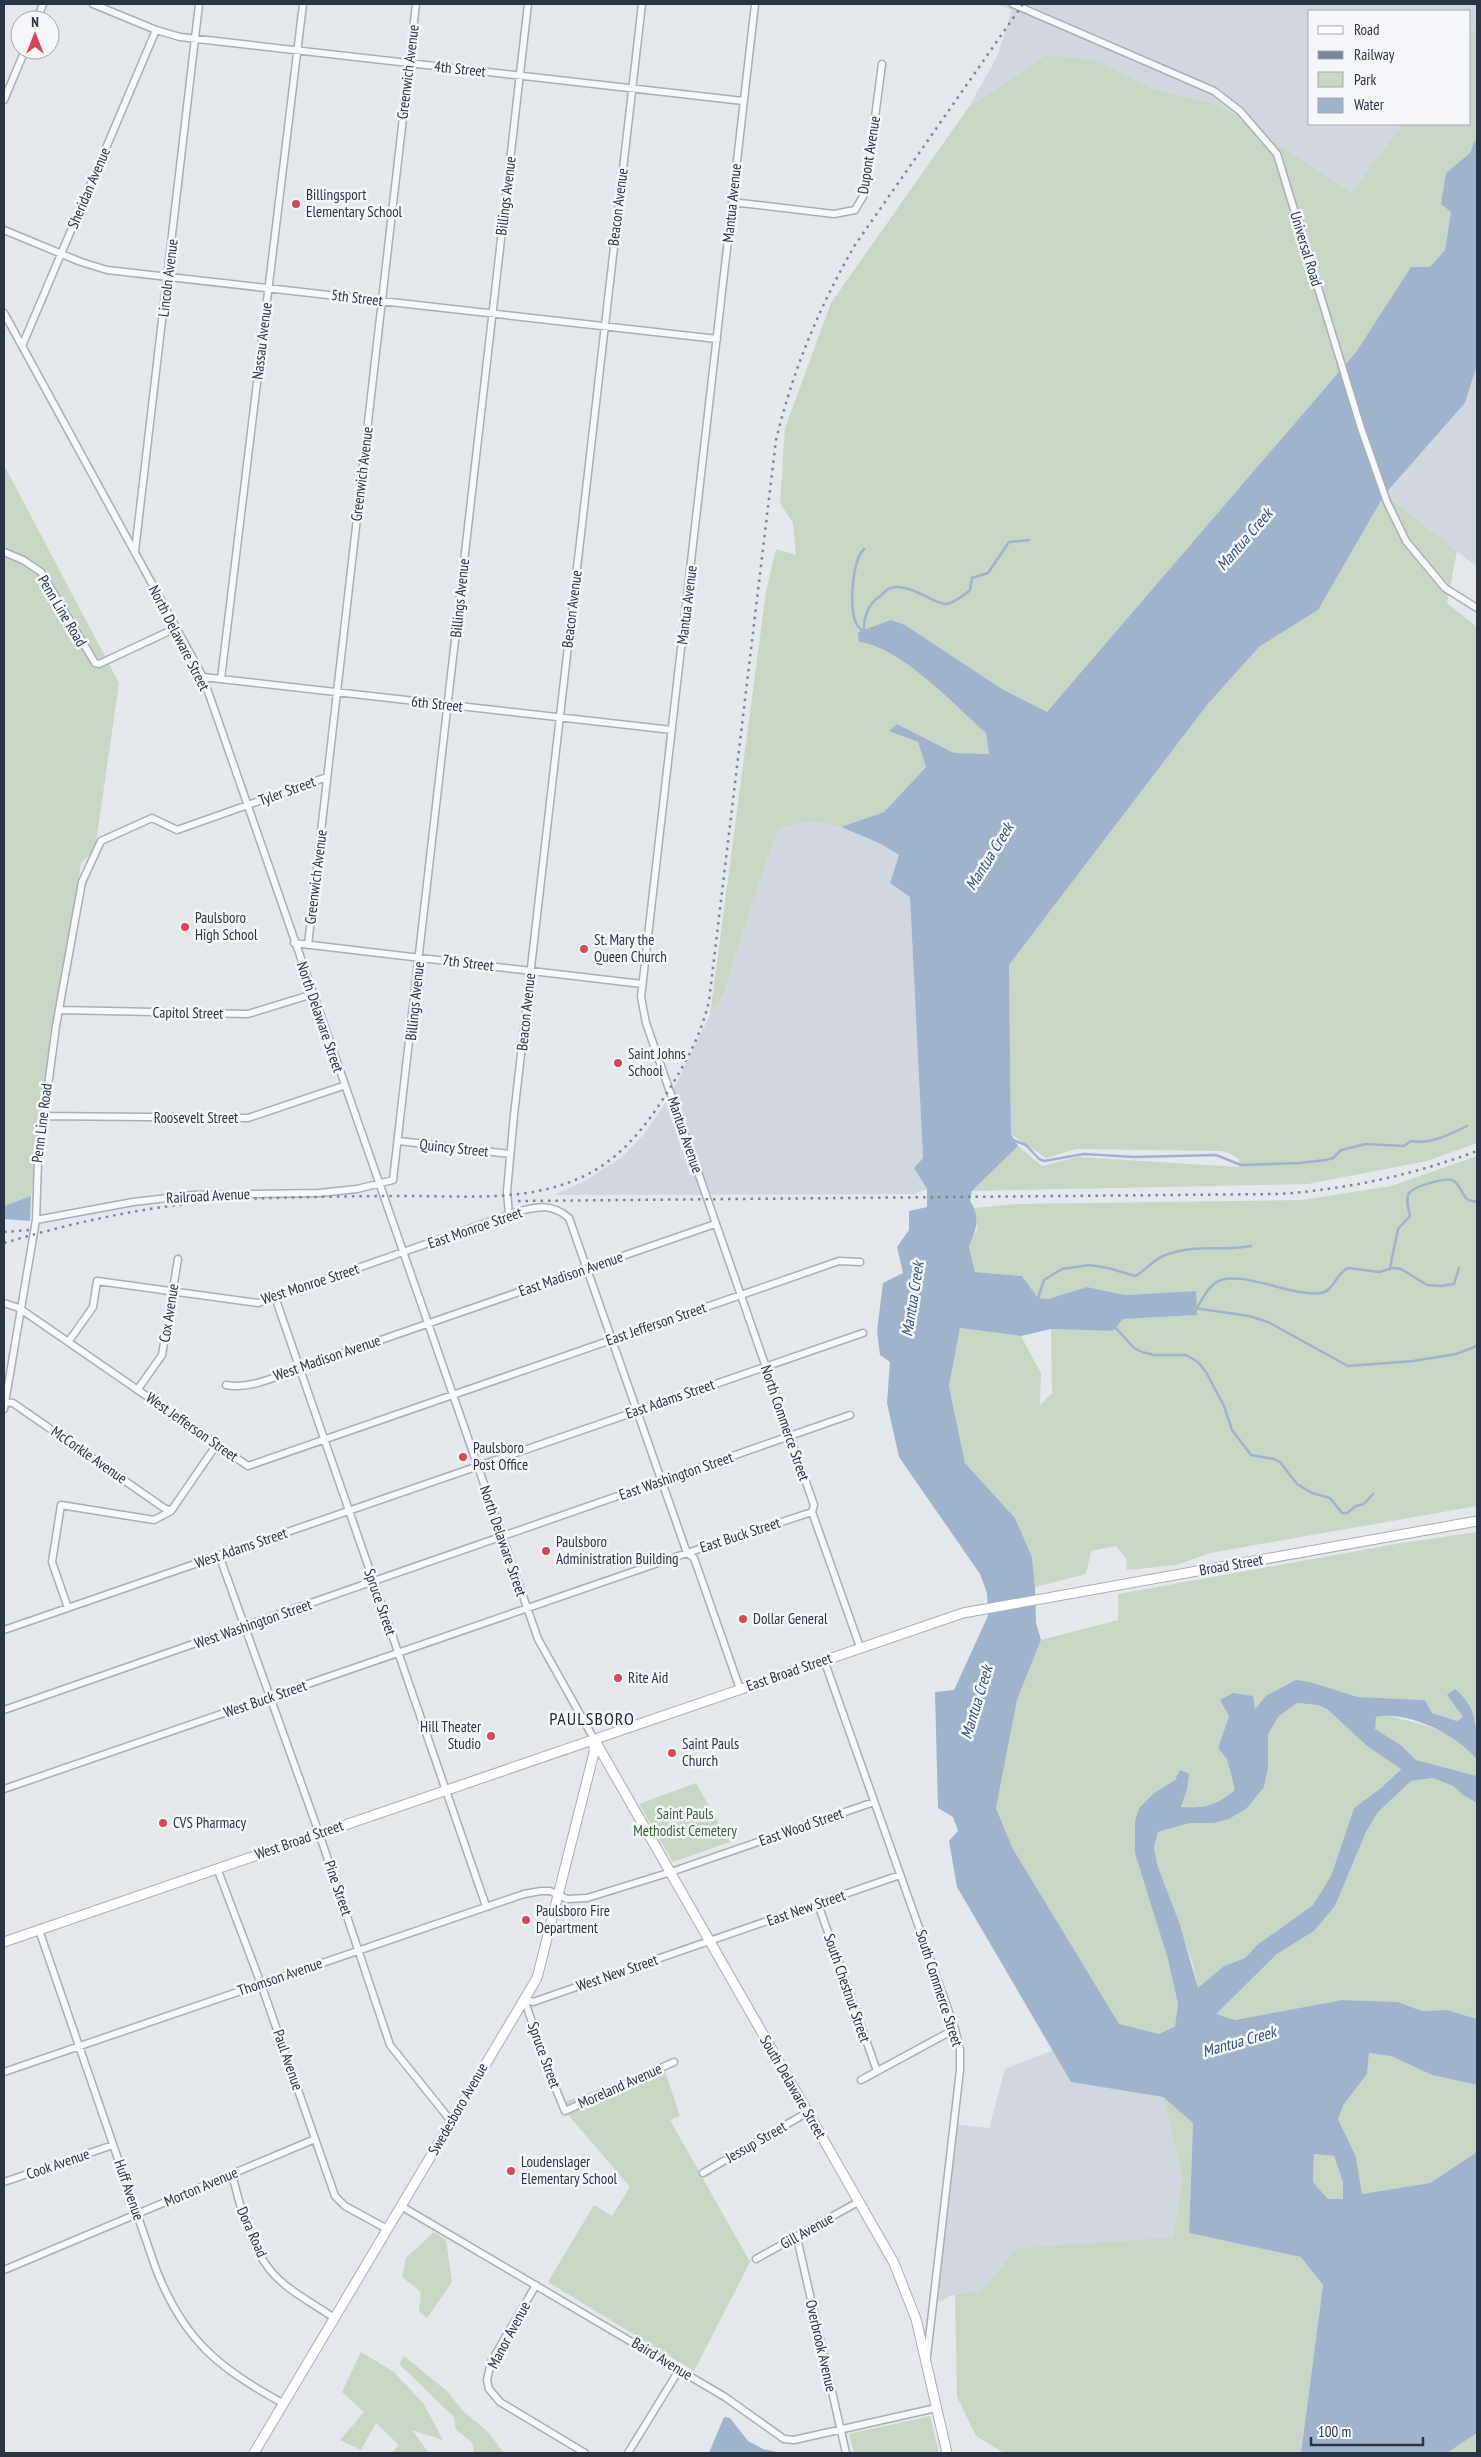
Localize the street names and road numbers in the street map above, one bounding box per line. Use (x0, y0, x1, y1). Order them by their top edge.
street label: Greenwich Avenue (392, 24, 423, 120)
street label: 4th Street (433, 56, 487, 81)
street label: Dupont Avenue (853, 115, 884, 195)
street label: Sheridan Avenue (63, 144, 114, 231)
street label: Billings Avenue (491, 155, 520, 237)
street label: Mantua Avenue (718, 162, 745, 243)
street label: Beacon Avenue (603, 167, 632, 247)
street label: Universal Road (1286, 209, 1327, 289)
street label: Lincoln Avenue (153, 238, 182, 318)
street label: 5th Street (330, 285, 384, 310)
street label: Nassau Avenue (247, 301, 276, 381)
street label: Greenwich Avenue (346, 426, 377, 522)
street label: Billings Avenue (446, 557, 473, 638)
street label: Mantua Avenue (672, 564, 701, 646)
street label: Beacon Avenue (557, 569, 586, 649)
street label: Penn Line Road (34, 572, 91, 650)
street label: North Delaware Street (145, 582, 214, 694)
street label: 6th Street (410, 691, 464, 716)
street label: Tyler Street (256, 772, 318, 810)
street label: Greenwich Avenue (300, 829, 331, 925)
street label: 7th Street (441, 950, 495, 975)
street label: North Delaware Street (293, 959, 348, 1075)
street label: Billings Avenue (401, 960, 428, 1041)
street label: Beacon Avenue (512, 972, 539, 1052)
street label: Capitol Street (153, 1002, 224, 1023)
street label: Penn Line Road (27, 1082, 56, 1164)
street label: Mantua Avenue (664, 1094, 707, 1176)
street label: Roosevelt Street (154, 1108, 238, 1127)
street label: Quincy Street (419, 1134, 489, 1161)
street label: Railroad Avenue (166, 1184, 250, 1207)
street label: East Monroe Street (425, 1203, 524, 1253)
street label: East Madison Avenue (516, 1247, 625, 1300)
street label: West Monroe Street (259, 1259, 361, 1308)
street label: Cox Avenue (154, 1282, 183, 1344)
street label: East Jefferson Street (603, 1297, 709, 1350)
street label: West Madison Avenue (271, 1330, 383, 1385)
street label: North Commerce Street (757, 1362, 814, 1483)
street label: East Adams Street (623, 1374, 717, 1423)
street label: West Jefferson Street (143, 1388, 242, 1465)
street label: McCorkle Avenue (48, 1422, 131, 1488)
street label: East Washington Street (616, 1447, 735, 1504)
street label: North Delaware Street (476, 1483, 531, 1599)
street label: East Buck Street (697, 1513, 782, 1556)
street label: West Adams Street (192, 1523, 289, 1572)
street label: Broad Street (1198, 1550, 1264, 1579)
street label: Spruce Street (360, 1566, 401, 1638)
street label: West Washington Street (192, 1595, 314, 1652)
street label: East Broad Street (744, 1648, 834, 1695)
street label: West Buck Street (221, 1675, 309, 1722)
street label: East Wood Street (756, 1803, 845, 1850)
street label: West Broad Street (252, 1815, 346, 1864)
street label: Pine Street (320, 1858, 357, 1918)
street label: East New Street (764, 1885, 848, 1930)
street label: South Commerce Street (912, 1927, 967, 2049)
street label: South Chestnut Street (820, 1931, 875, 2045)
street label: West New Street (574, 1950, 660, 1995)
street label: Thomson Avenue (235, 1953, 325, 2000)
street label: Spruce Street (524, 2019, 565, 2091)
street label: Paul Avenue (269, 2027, 308, 2093)
street label: South Delaware Street (756, 2032, 831, 2142)
street label: Swedesboro Avenue (423, 2059, 492, 2158)
street label: Moreland Avenue (575, 2059, 665, 2112)
street label: Jessup Street (721, 2117, 790, 2167)
street label: Cook Avenue (24, 2144, 92, 2183)
street label: Huff Avenue (110, 2157, 149, 2223)
street label: Morton Avenue (161, 2162, 241, 2211)
street label: Dora Road (233, 2204, 272, 2260)
street label: Gill Avenue (777, 2208, 837, 2253)
street label: Manor Avenue (483, 2298, 534, 2372)
street label: Overbrook Avenue (802, 2298, 841, 2394)
street label: Baird Avenue (628, 2333, 696, 2384)

